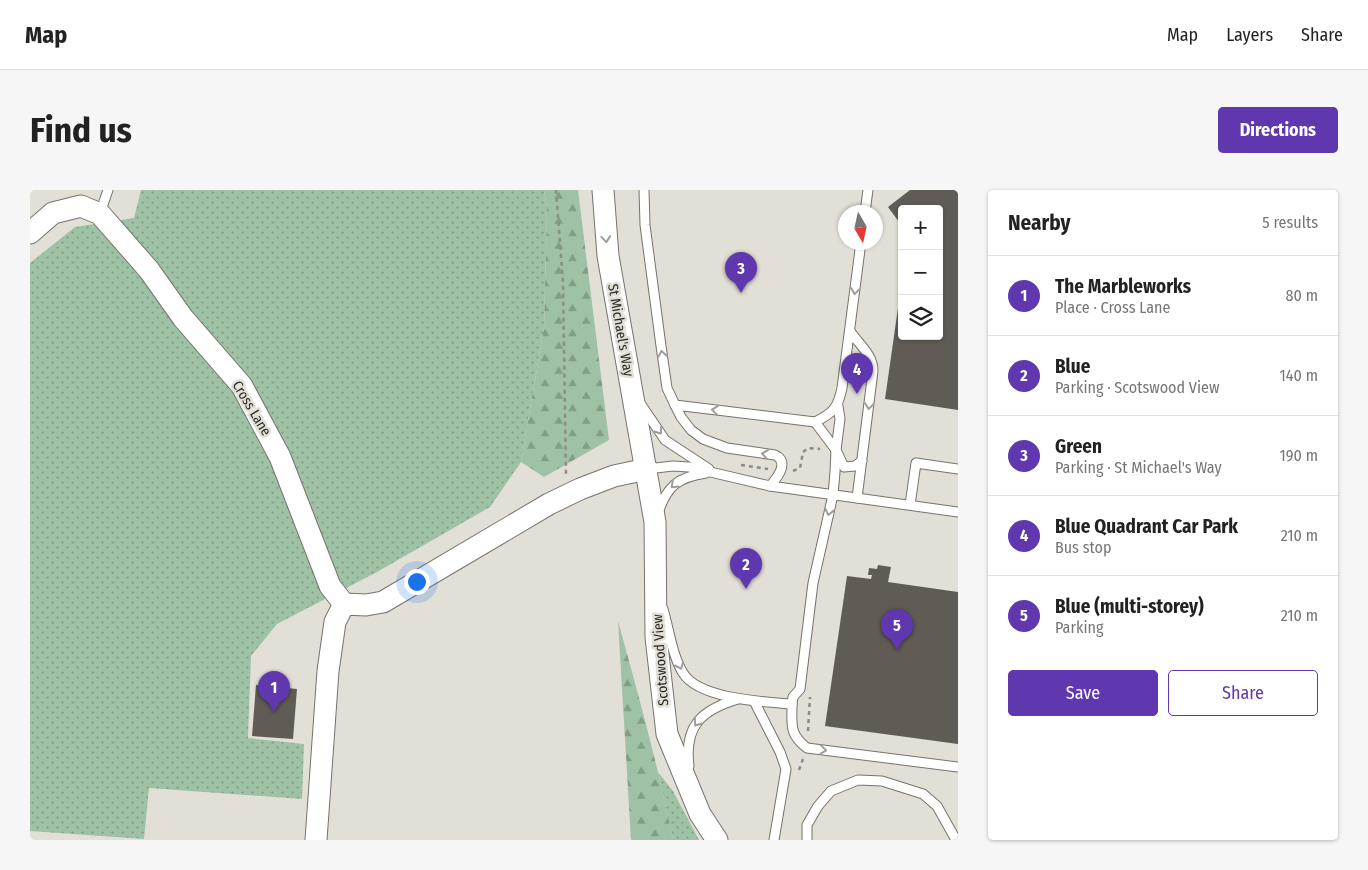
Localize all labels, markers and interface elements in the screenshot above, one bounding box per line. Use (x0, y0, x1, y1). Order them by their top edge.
text: Map (25, 21, 67, 49)
text: Map (1167, 24, 1198, 46)
text: Layers (1226, 24, 1273, 46)
text: Share (1301, 24, 1343, 46)
button: Directions (1218, 107, 1338, 153)
text: Find us (30, 109, 132, 151)
north arrow (838, 205, 883, 250)
map controls (898, 205, 943, 340)
button: + (898, 205, 943, 250)
text: Nearby (1008, 210, 1070, 236)
text: 5 results (1262, 213, 1318, 232)
one-way arrow (600, 235, 611, 243)
button: − (898, 250, 943, 295)
pin: 3 (725, 252, 757, 293)
text: The Marbleworks (1055, 275, 1191, 298)
street label: St Michael's Way (604, 282, 637, 379)
text: 1 (1021, 286, 1027, 305)
text: 80 m (1286, 286, 1318, 305)
one-way arrow (850, 287, 861, 295)
button: layers (898, 295, 943, 340)
text: Place · Cross Lane (1055, 298, 1170, 317)
one-way arrow (657, 349, 667, 358)
pin: 4 (841, 353, 873, 394)
text: Blue (1055, 355, 1090, 378)
text: 2 (1020, 366, 1028, 385)
text: 140 m (1280, 366, 1318, 385)
street label: Cross Lane (229, 378, 275, 439)
text: Parking · Scotswood View (1055, 378, 1219, 397)
one-way arrow (864, 403, 875, 411)
one-way arrow (711, 405, 719, 416)
one-way arrow (653, 425, 662, 435)
text: Green (1055, 435, 1102, 458)
text: 3 (1020, 446, 1028, 465)
text: 190 m (1280, 446, 1318, 465)
one-way arrow (761, 449, 769, 460)
text: Parking · St Michael's Way (1055, 458, 1222, 477)
one-way arrow (671, 479, 680, 488)
one-way arrow (824, 508, 835, 517)
text: Blue Quadrant Car Park (1055, 515, 1238, 538)
text: 4 (1020, 526, 1028, 545)
text: 210 m (1281, 526, 1318, 545)
text: Bus stop (1055, 538, 1111, 557)
pin: 2 (730, 548, 762, 589)
your location (404, 569, 430, 595)
text: Blue (multi-storey) (1055, 595, 1204, 618)
text: 5 (1020, 606, 1028, 625)
text: 210 m (1281, 606, 1318, 625)
pin: 5 (881, 609, 913, 650)
street label: Scotswood View (649, 614, 672, 706)
text: Parking (1055, 618, 1103, 637)
one-way arrow (673, 661, 684, 670)
button: Save (1008, 670, 1158, 716)
button: Share (1168, 670, 1318, 716)
pin: 1 (258, 671, 290, 712)
one-way arrow (695, 717, 703, 726)
one-way arrow (819, 744, 827, 755)

